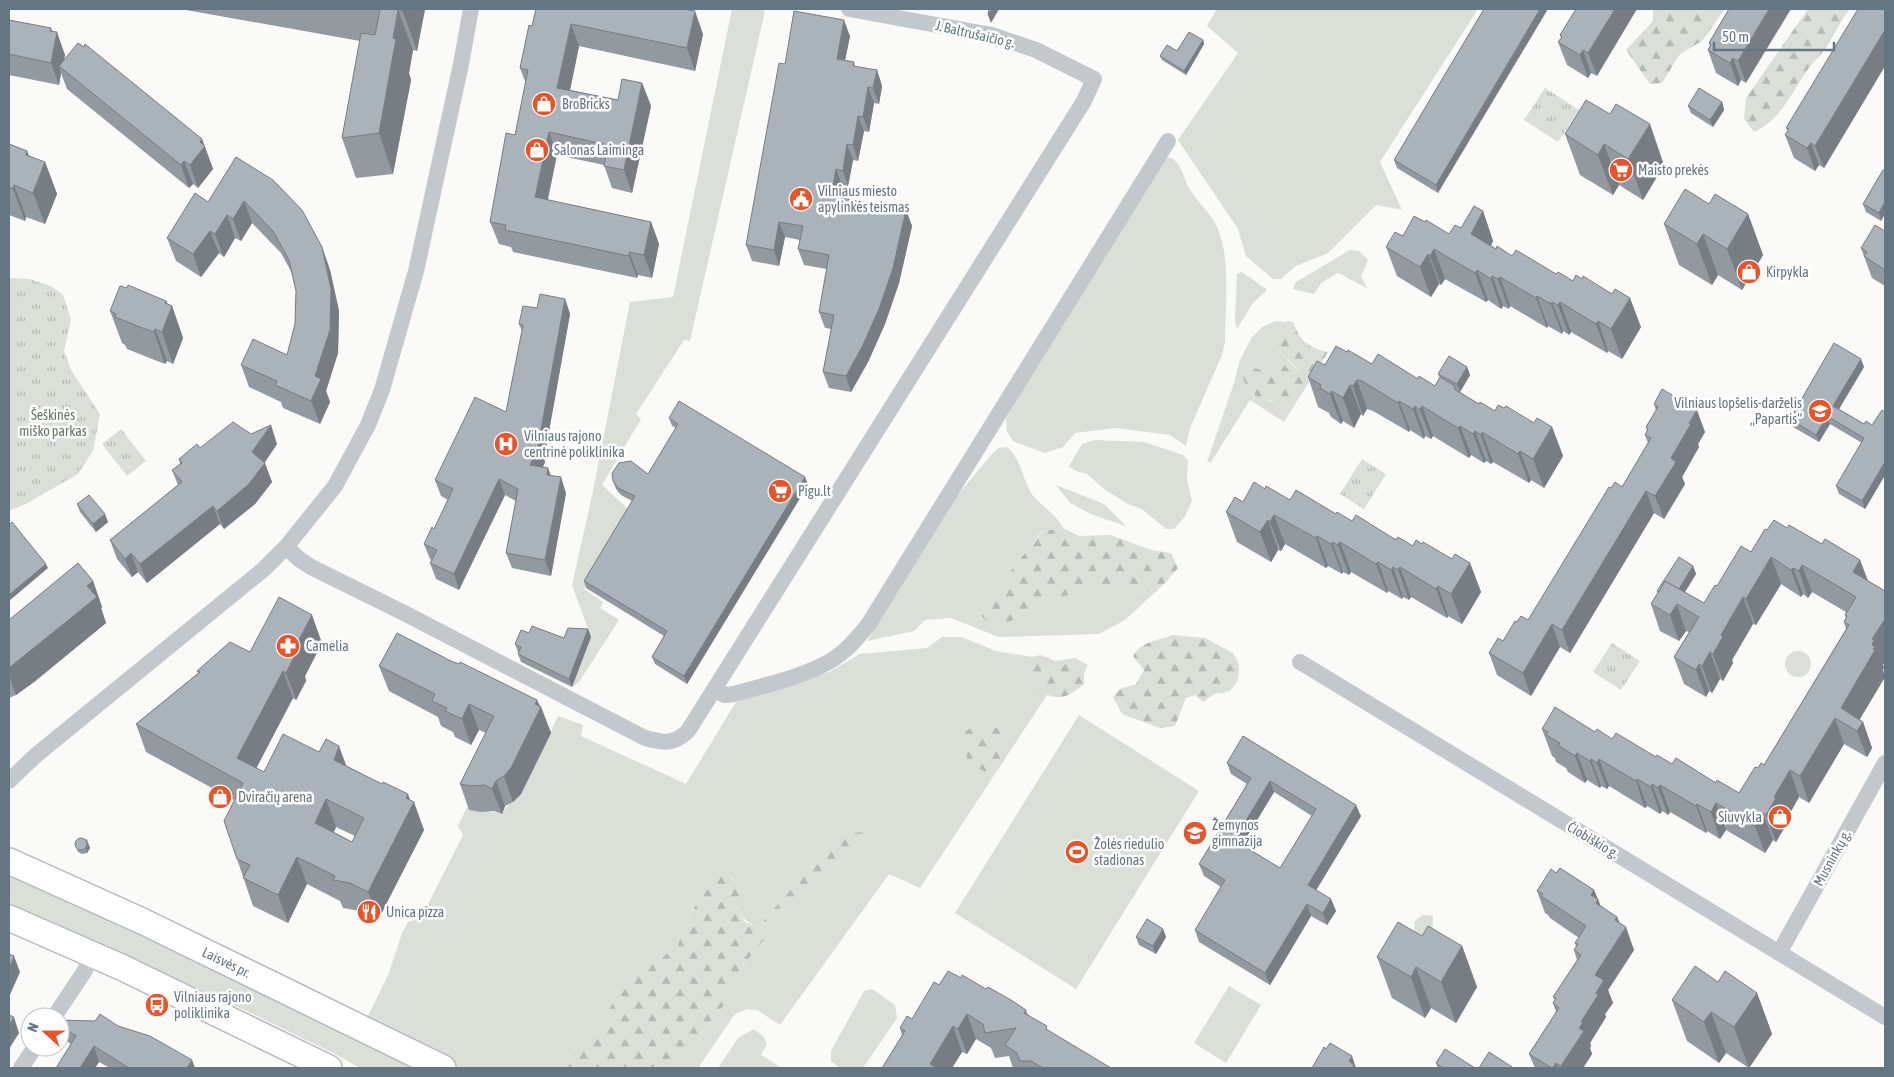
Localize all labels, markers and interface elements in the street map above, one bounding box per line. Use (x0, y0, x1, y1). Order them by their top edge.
street label: J. Baltrušaičio g. (934, 17, 1016, 51)
scale bar (1714, 20, 1834, 52)
text: 50 m (1722, 28, 1749, 45)
shop icon: BroBricks (531, 91, 557, 117)
place label: BroBricks (562, 96, 610, 112)
shop icon: Salonas Laiminga (524, 137, 550, 163)
place label: Salonas Laiminga (554, 142, 644, 158)
supermarket icon: Maisto prekės (1608, 157, 1634, 183)
place label: Maisto prekės (1638, 162, 1709, 178)
place label: Vilniaus miesto apylinkės teismas (818, 183, 910, 215)
public building icon: Vilniaus miesto apylinkės teismas (788, 186, 814, 212)
shop icon: Kirpykla (1736, 259, 1762, 285)
place label: Kirpykla (1766, 264, 1809, 280)
place label: Vilniaus lopšelis-darželis „Papartis“ (1674, 395, 1802, 427)
school or university icon: Vilniaus lopšelis-darželis „Papartis“ (1807, 398, 1833, 424)
park label: Šeškinės miško parkas (19, 407, 87, 439)
place label: Vilniaus rajono centrinė poliklinika (524, 428, 625, 460)
hospital icon: Vilniaus rajono centrinė poliklinika (493, 431, 519, 457)
supermarket icon: Pigu.lt (767, 478, 793, 504)
place label: Pigu.lt (798, 483, 831, 499)
pharmacy icon: Camelia (275, 633, 301, 659)
place label: Camelia (306, 638, 349, 654)
shop icon: Dviračių arena (207, 784, 233, 810)
place label: Dviračių arena (238, 789, 313, 805)
shop icon: Siuvykla (1767, 804, 1793, 830)
place label: Siuvykla (1718, 809, 1762, 825)
place label: Žemynos gimnazija (1212, 817, 1263, 849)
street label: Čiobiškio g. (1565, 818, 1622, 862)
school or university icon: Žemynos gimnazija (1182, 820, 1208, 846)
street label: Musninkų g. (1810, 827, 1854, 889)
place label: Žolės riedulio stadionas (1094, 836, 1164, 868)
sports icon: Žolės riedulio stadionas (1064, 839, 1090, 865)
restaurant icon: Unica pizza (356, 899, 382, 925)
place label: Unica pizza (386, 904, 444, 920)
street label: Laisvės pr. (200, 944, 253, 981)
place label: Vilniaus rajono poliklinika (174, 989, 251, 1021)
bus stop icon: Vilniaus rajono poliklinika (144, 992, 170, 1018)
north arrow (20, 1007, 70, 1057)
text: N (24, 1021, 42, 1034)

